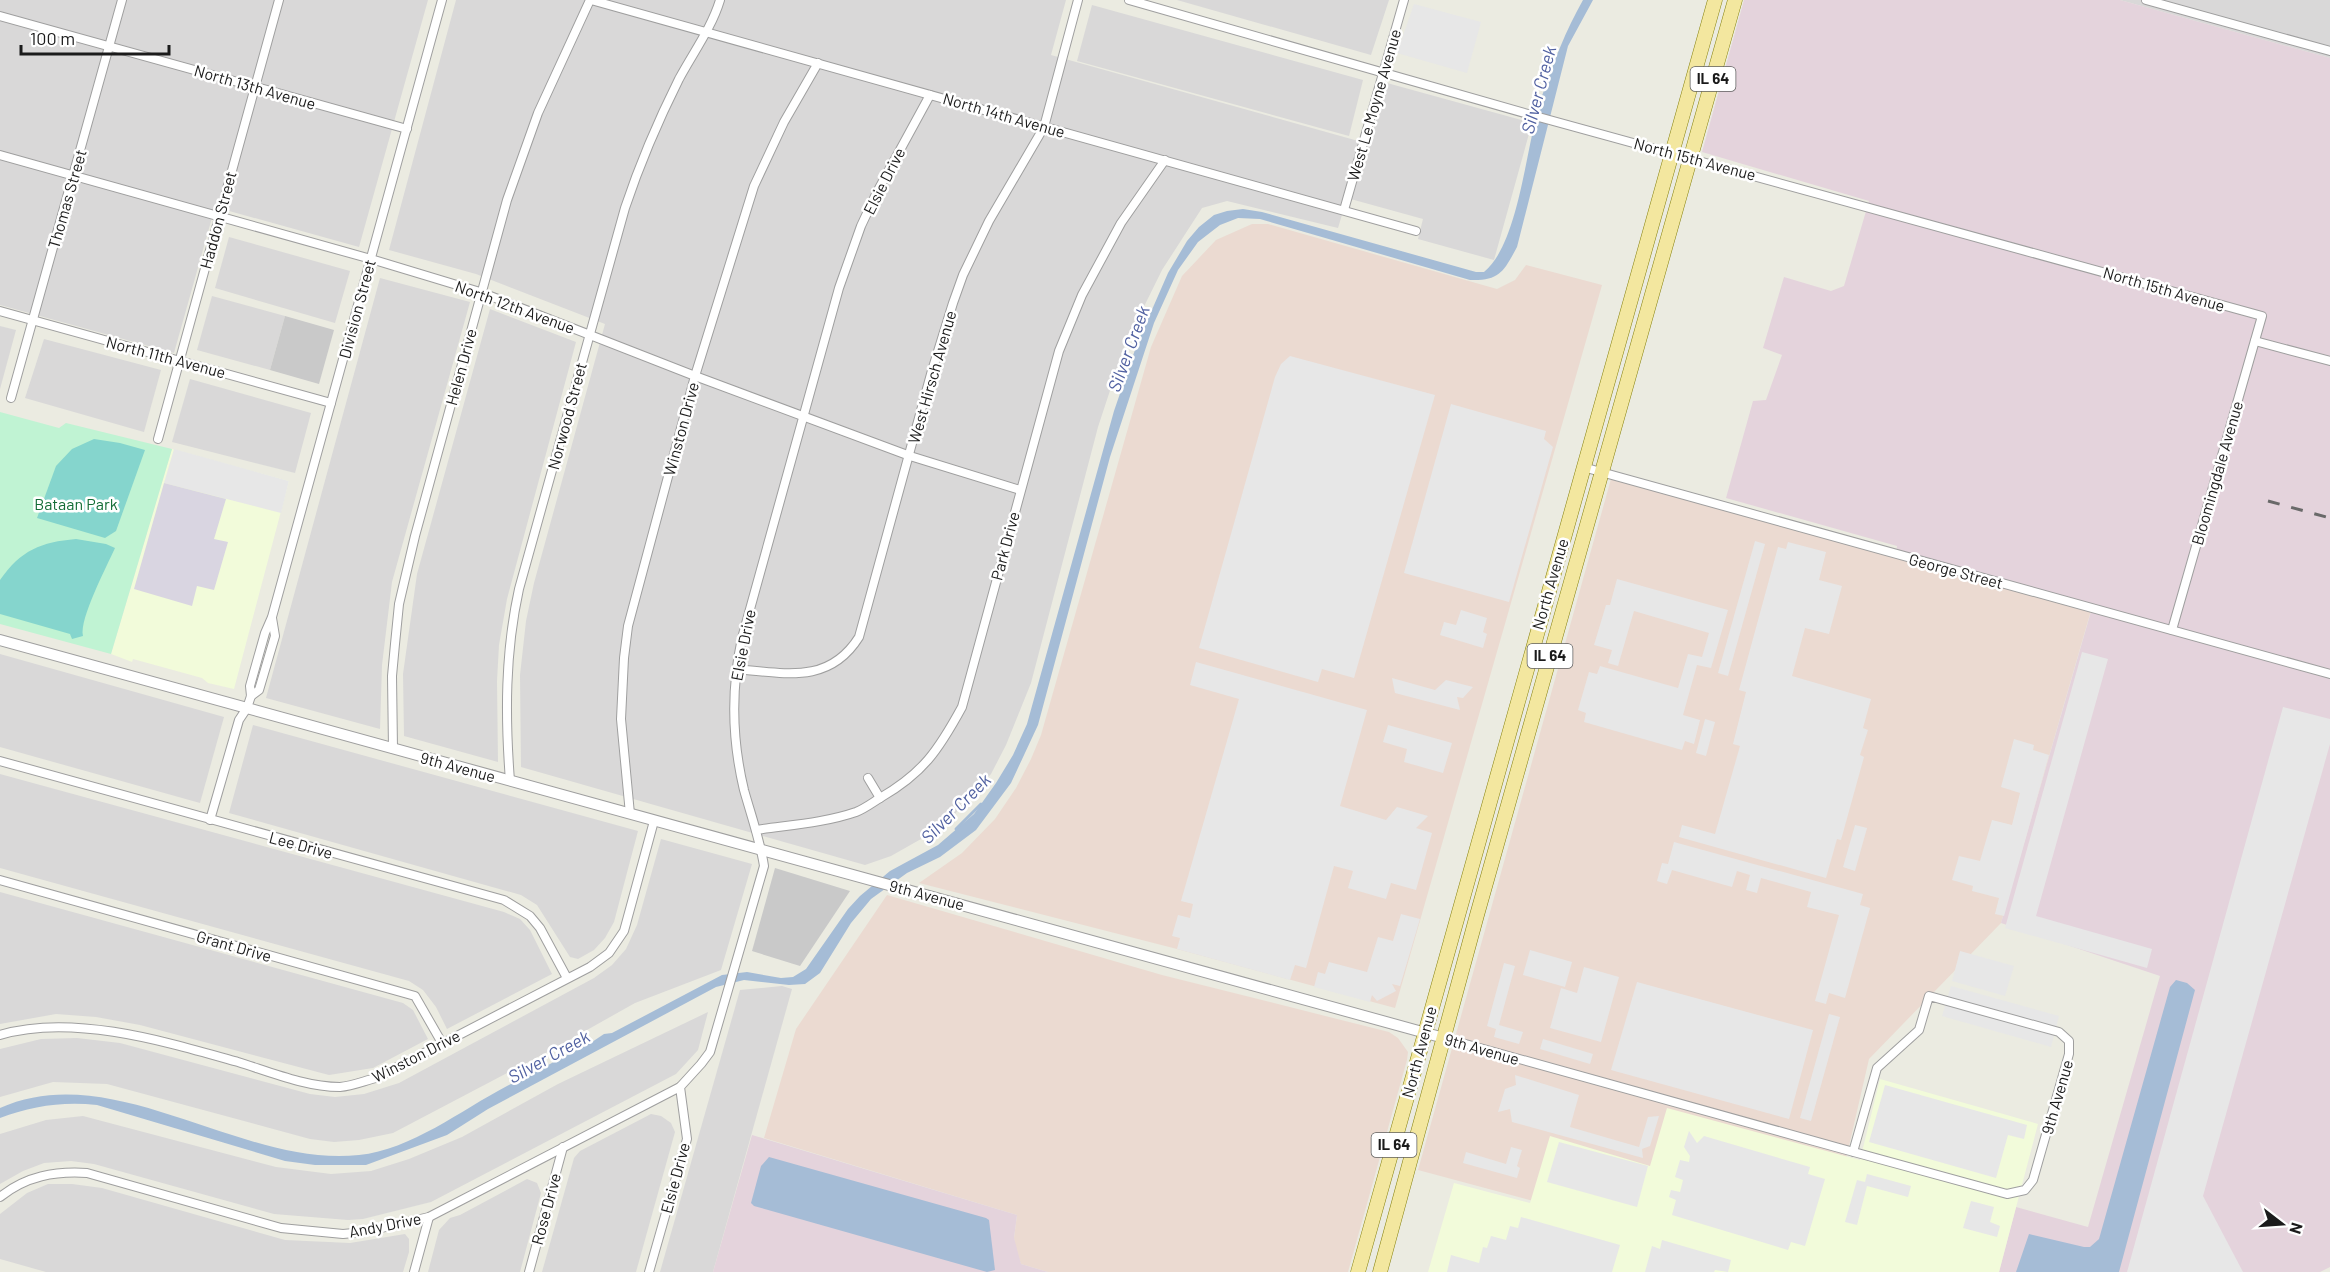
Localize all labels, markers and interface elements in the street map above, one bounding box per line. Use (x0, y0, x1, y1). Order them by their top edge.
scale bar (21, 18, 170, 56)
text: 100 m (30, 27, 75, 49)
street label: West Le Moyne Avenue (1343, 27, 1404, 183)
water label: Silver Creek (1516, 43, 1560, 136)
street label: North 13th Avenue (192, 60, 318, 113)
road number: IL 64 (1690, 67, 1736, 91)
street label: North 14th Avenue (941, 88, 1067, 141)
street label: North 15th Avenue (1632, 133, 1758, 184)
street label: Elsie Drive (859, 144, 908, 217)
street label: Thomas Street (43, 147, 90, 251)
street label: Haddon Street (195, 169, 240, 271)
street label: Division Street (334, 257, 379, 360)
street label: North 15th Avenue (2101, 262, 2227, 315)
street label: North 12th Avenue (453, 276, 578, 337)
water label: Silver Creek (1102, 302, 1154, 395)
street label: West Hirsch Avenue (903, 308, 960, 446)
street label: Helen Drive (441, 326, 480, 407)
street label: North 11th Avenue (104, 331, 228, 382)
street label: Norwood Street (543, 360, 590, 472)
street label: Winston Drive (659, 380, 702, 478)
street label: Bloomingdale Avenue (2187, 399, 2246, 547)
park label: Bataan Park (34, 494, 118, 513)
street label: Park Drive (986, 509, 1023, 582)
street label: North Avenue (1527, 536, 1572, 632)
street label: George Street (1907, 549, 2005, 592)
street label: Elsie Drive (726, 608, 759, 682)
road number: IL 64 (1528, 644, 1572, 668)
street label: 9th Avenue (419, 747, 498, 786)
water label: Silver Creek (916, 769, 995, 848)
street label: Lee Drive (267, 827, 335, 862)
street label: 9th Avenue (888, 875, 967, 914)
street label: Grant Drive (194, 926, 274, 965)
street label: North Avenue (1397, 1004, 1440, 1100)
street label: Winston Drive (369, 1025, 463, 1086)
water label: Silver Creek (504, 1025, 593, 1088)
street label: 9th Avenue (1443, 1029, 1522, 1068)
street label: 9th Avenue (2037, 1057, 2076, 1136)
road number: IL 64 (1372, 1133, 1416, 1157)
street label: Elsie Drive (656, 1140, 693, 1215)
street label: Rose Drive (527, 1171, 564, 1247)
north arrow (2252, 1194, 2312, 1254)
street label: Andy Drive (347, 1208, 423, 1241)
text: N (2286, 1221, 2307, 1236)

